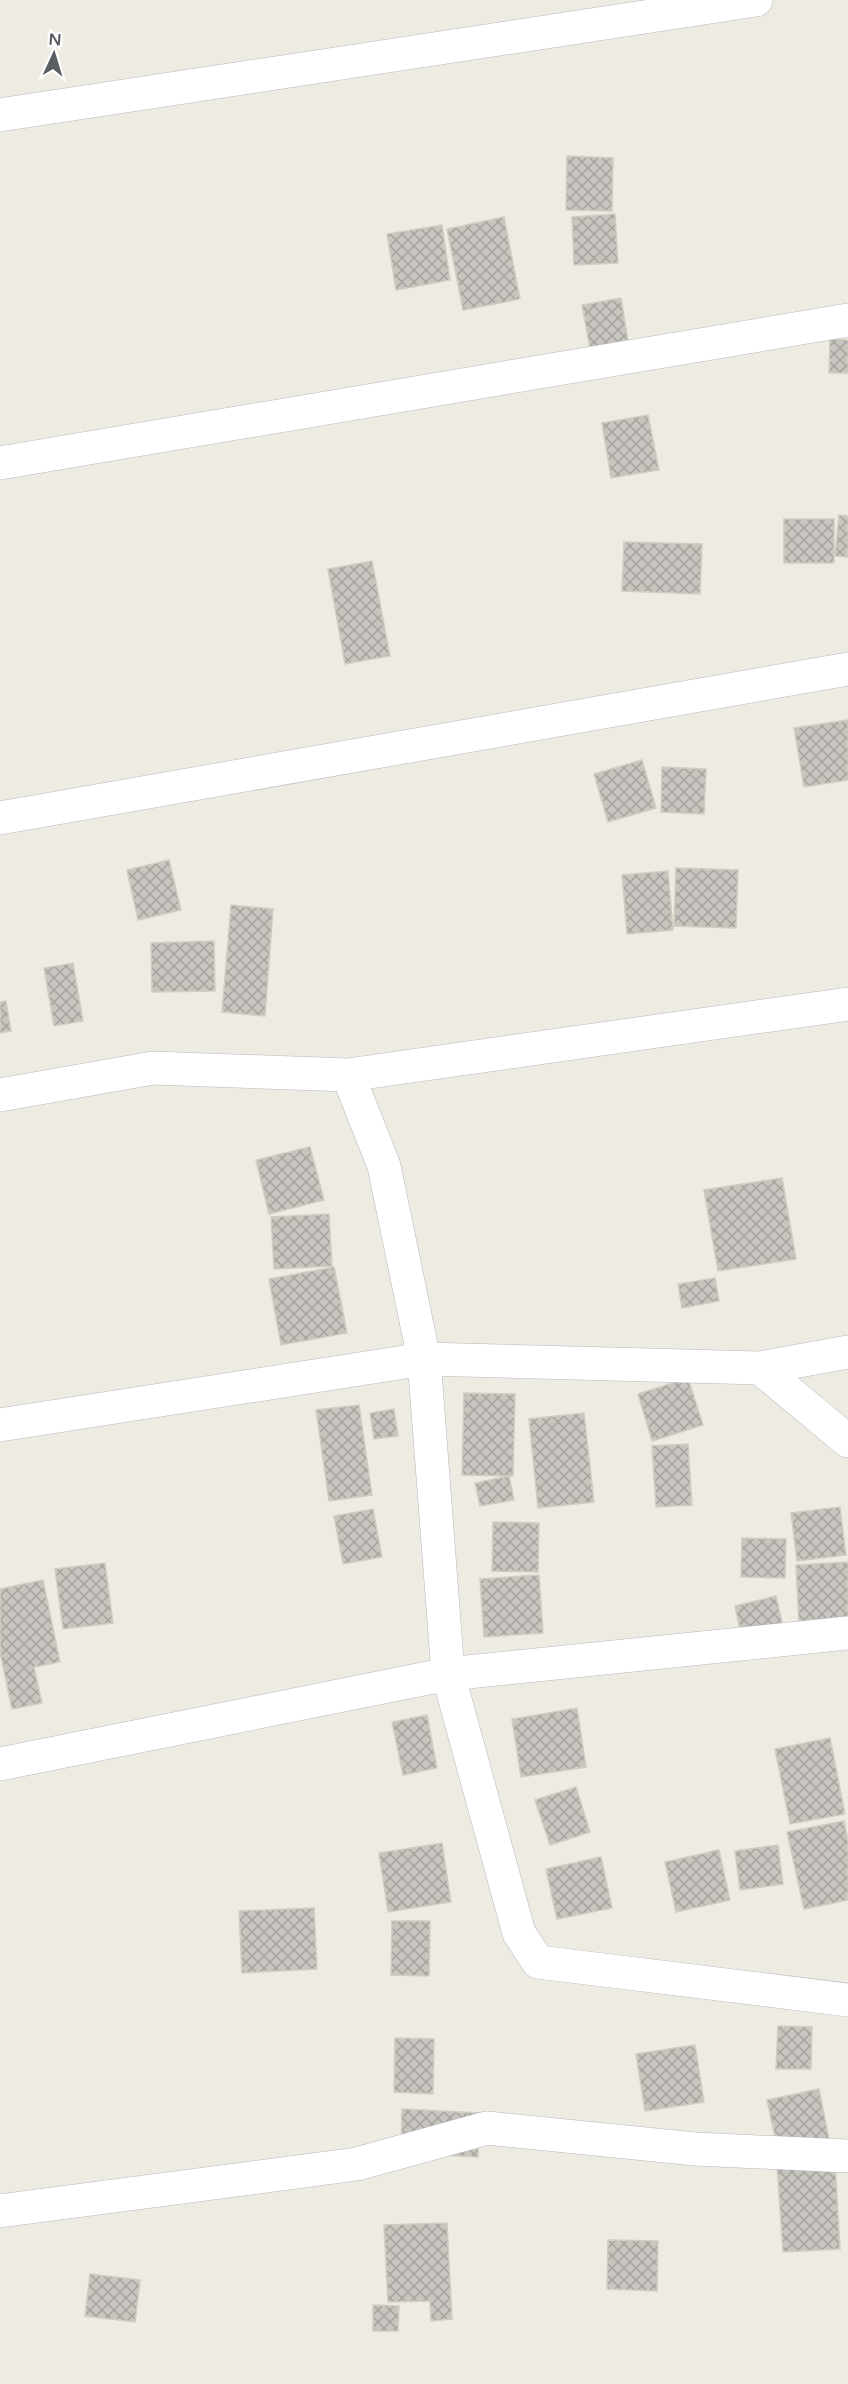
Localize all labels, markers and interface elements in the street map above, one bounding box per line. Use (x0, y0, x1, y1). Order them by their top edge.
north arrow (24, 24, 84, 84)
text: N (48, 30, 62, 50)

